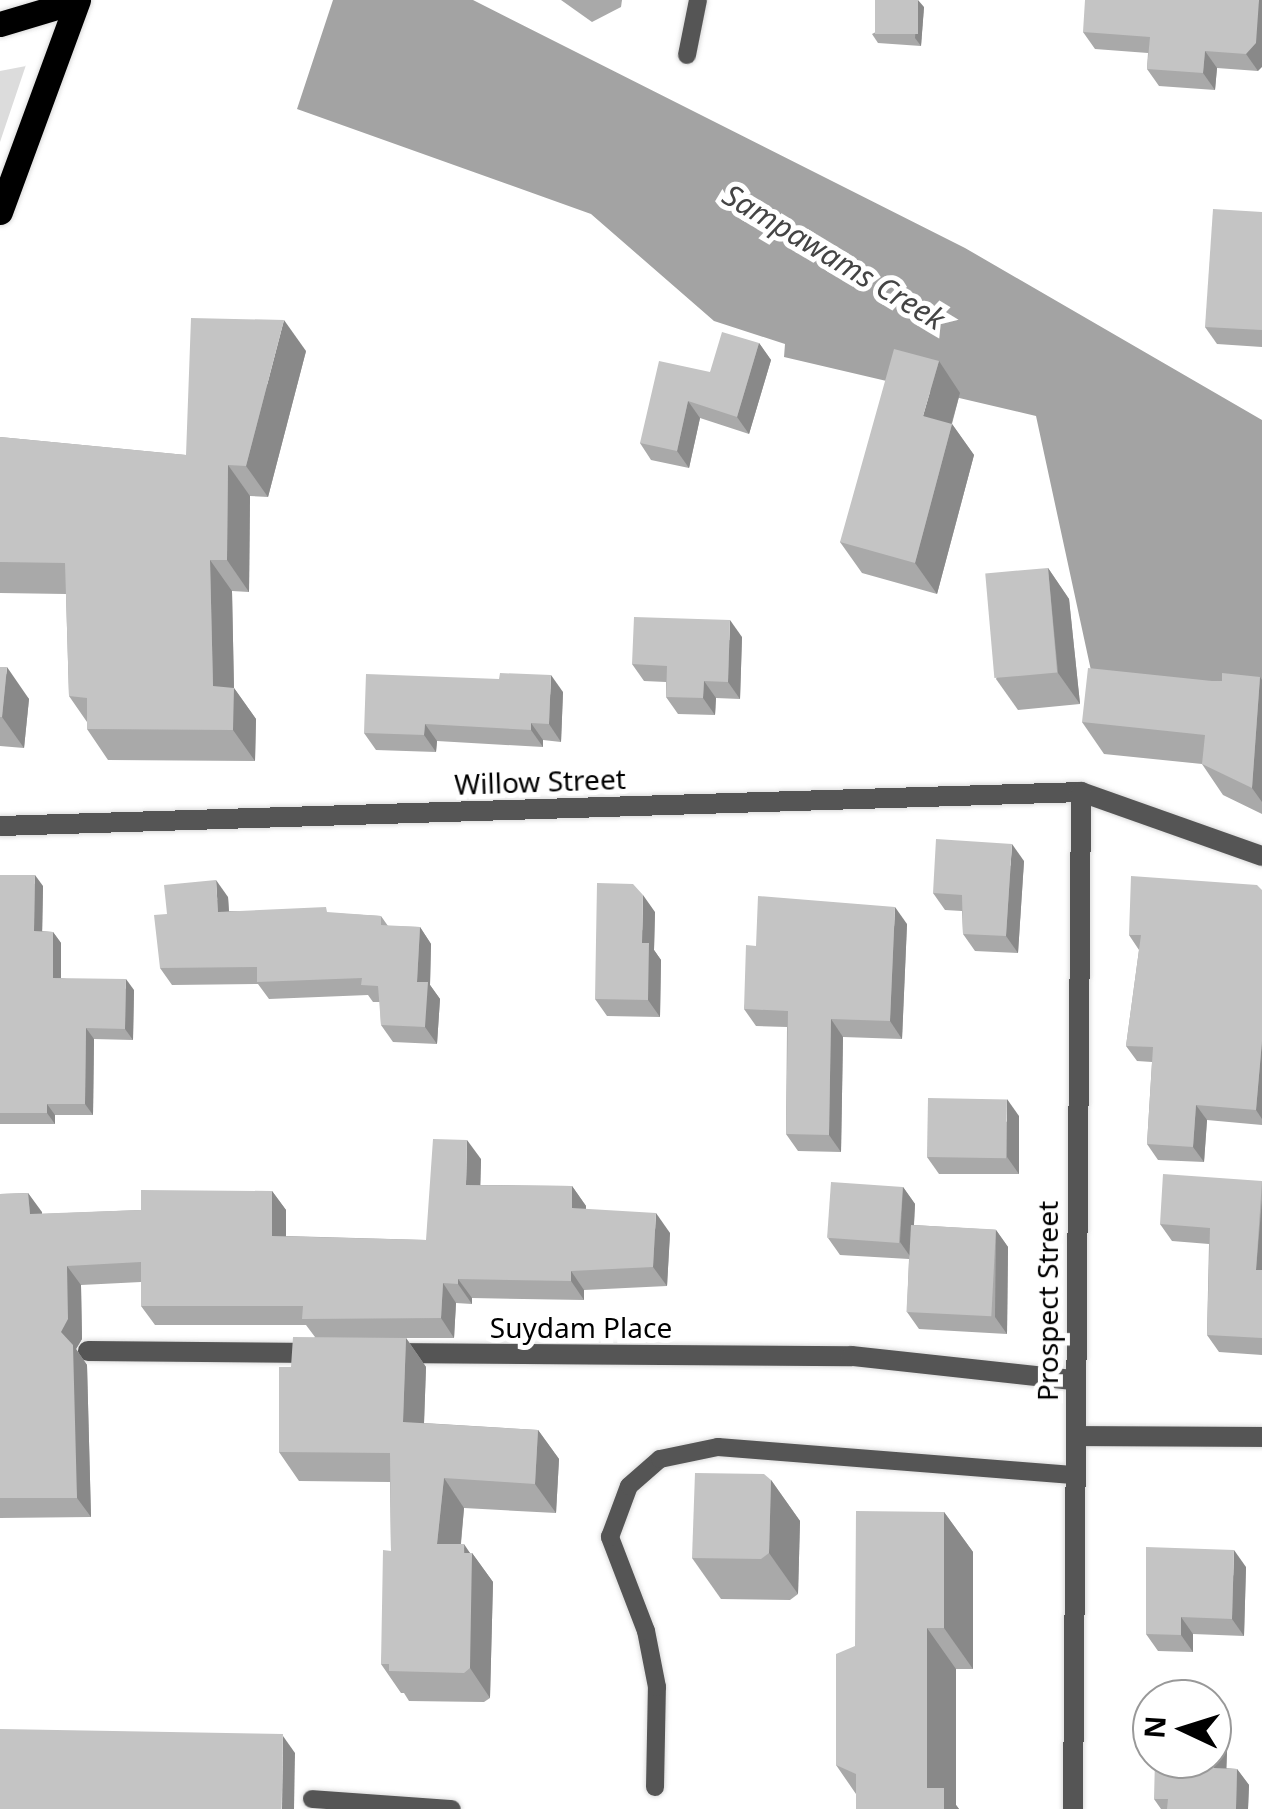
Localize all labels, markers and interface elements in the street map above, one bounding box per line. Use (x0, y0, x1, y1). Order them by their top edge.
water label: Sampawams Creek (717, 177, 951, 337)
street label: Willow Street (454, 761, 626, 801)
street label: Prospect Street (1030, 1201, 1064, 1401)
street label: Suydam Place (490, 1310, 672, 1344)
north arrow (1132, 1679, 1232, 1779)
text: N (1134, 1714, 1174, 1740)

